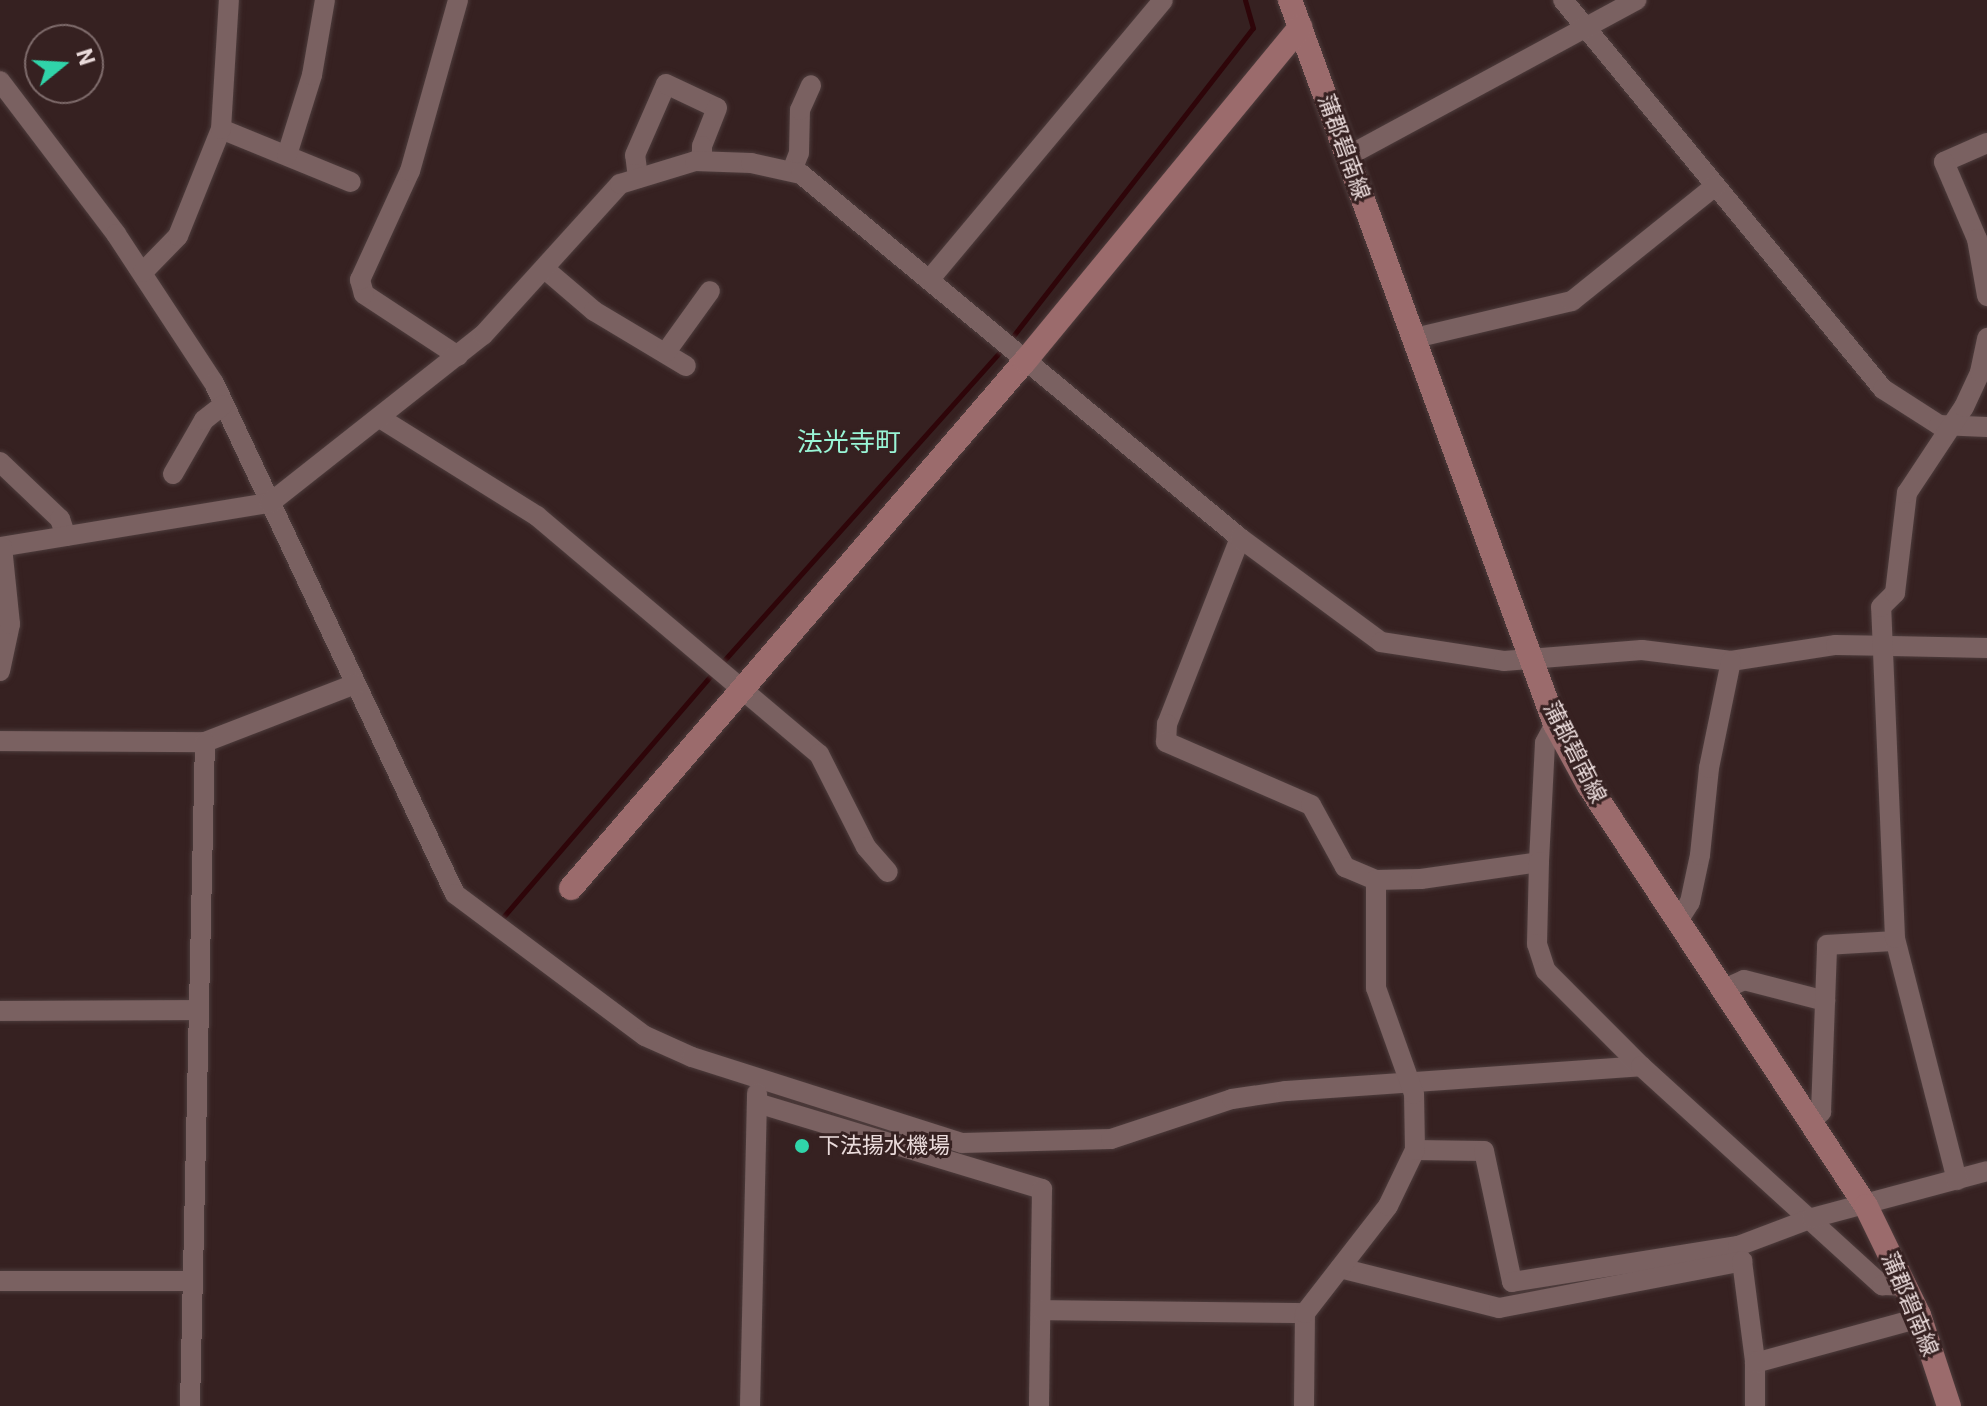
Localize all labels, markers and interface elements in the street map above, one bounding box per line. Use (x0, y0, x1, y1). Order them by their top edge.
north arrow (24, 24, 104, 104)
text: N (71, 46, 100, 68)
street label: 蒲郡碧南線 (1313, 91, 1375, 203)
district label: 法光寺町 (797, 427, 901, 459)
street label: 蒲郡碧南線 (1538, 697, 1612, 807)
place label: 下法揚水機場 (818, 1133, 950, 1159)
marker: 下法揚水機場 (793, 1137, 811, 1155)
street label: 蒲郡碧南線 (1876, 1248, 1944, 1360)

